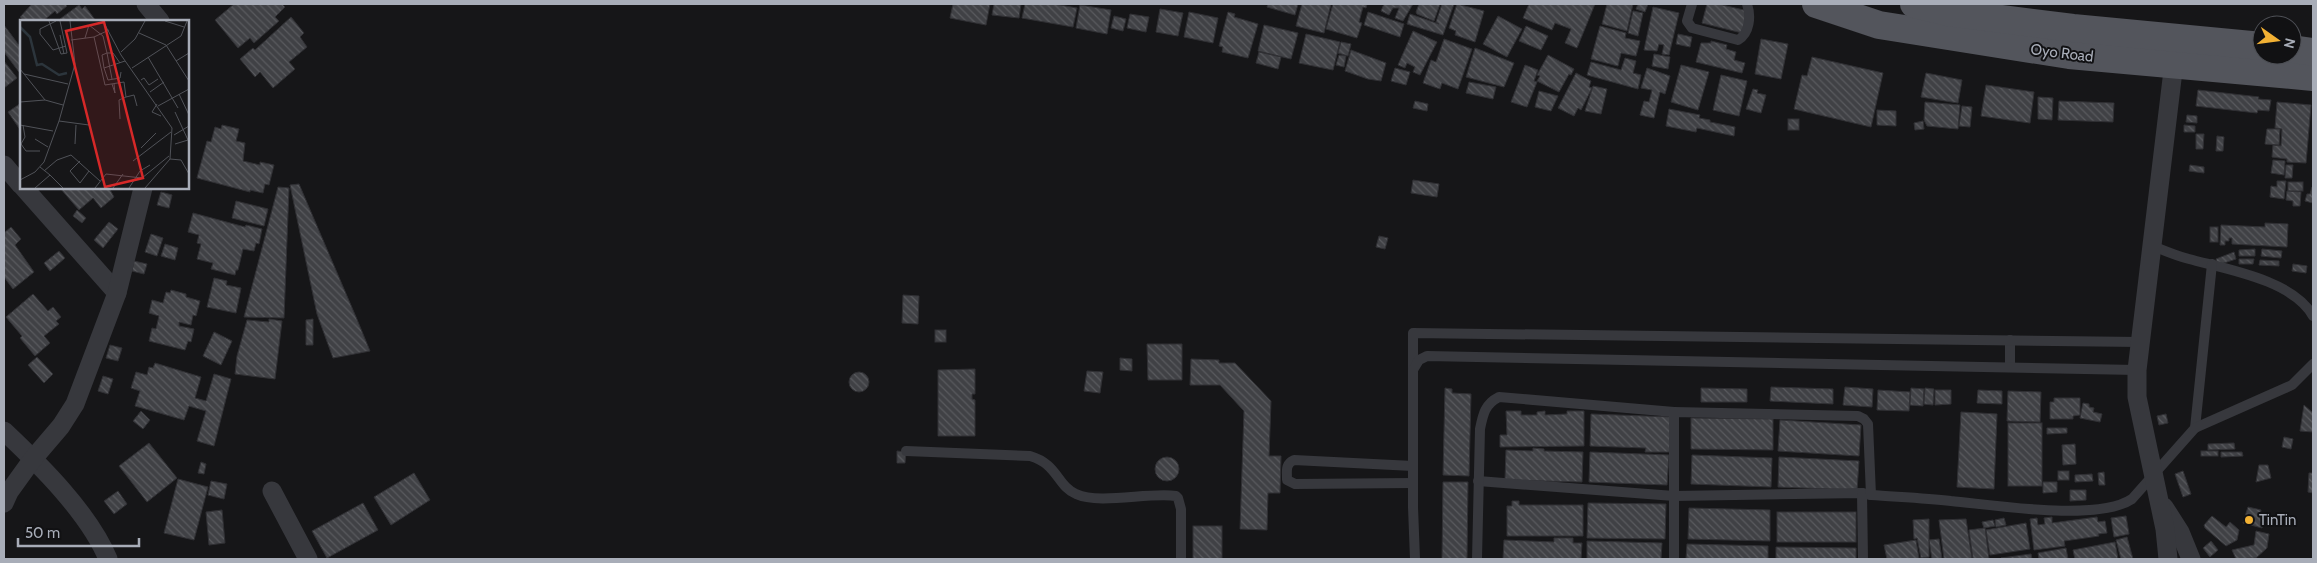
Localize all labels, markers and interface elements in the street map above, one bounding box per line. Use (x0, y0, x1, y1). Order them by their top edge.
north arrow (2252, 15, 2302, 65)
inset map (20, 20, 189, 189)
text: N (2280, 36, 2300, 50)
street label: Oyo Road (2030, 40, 2094, 66)
place label: TinTin (2259, 511, 2296, 529)
marker: TinTin (2243, 514, 2255, 526)
scale bar (18, 516, 139, 548)
text: 50 m (25, 524, 60, 542)

